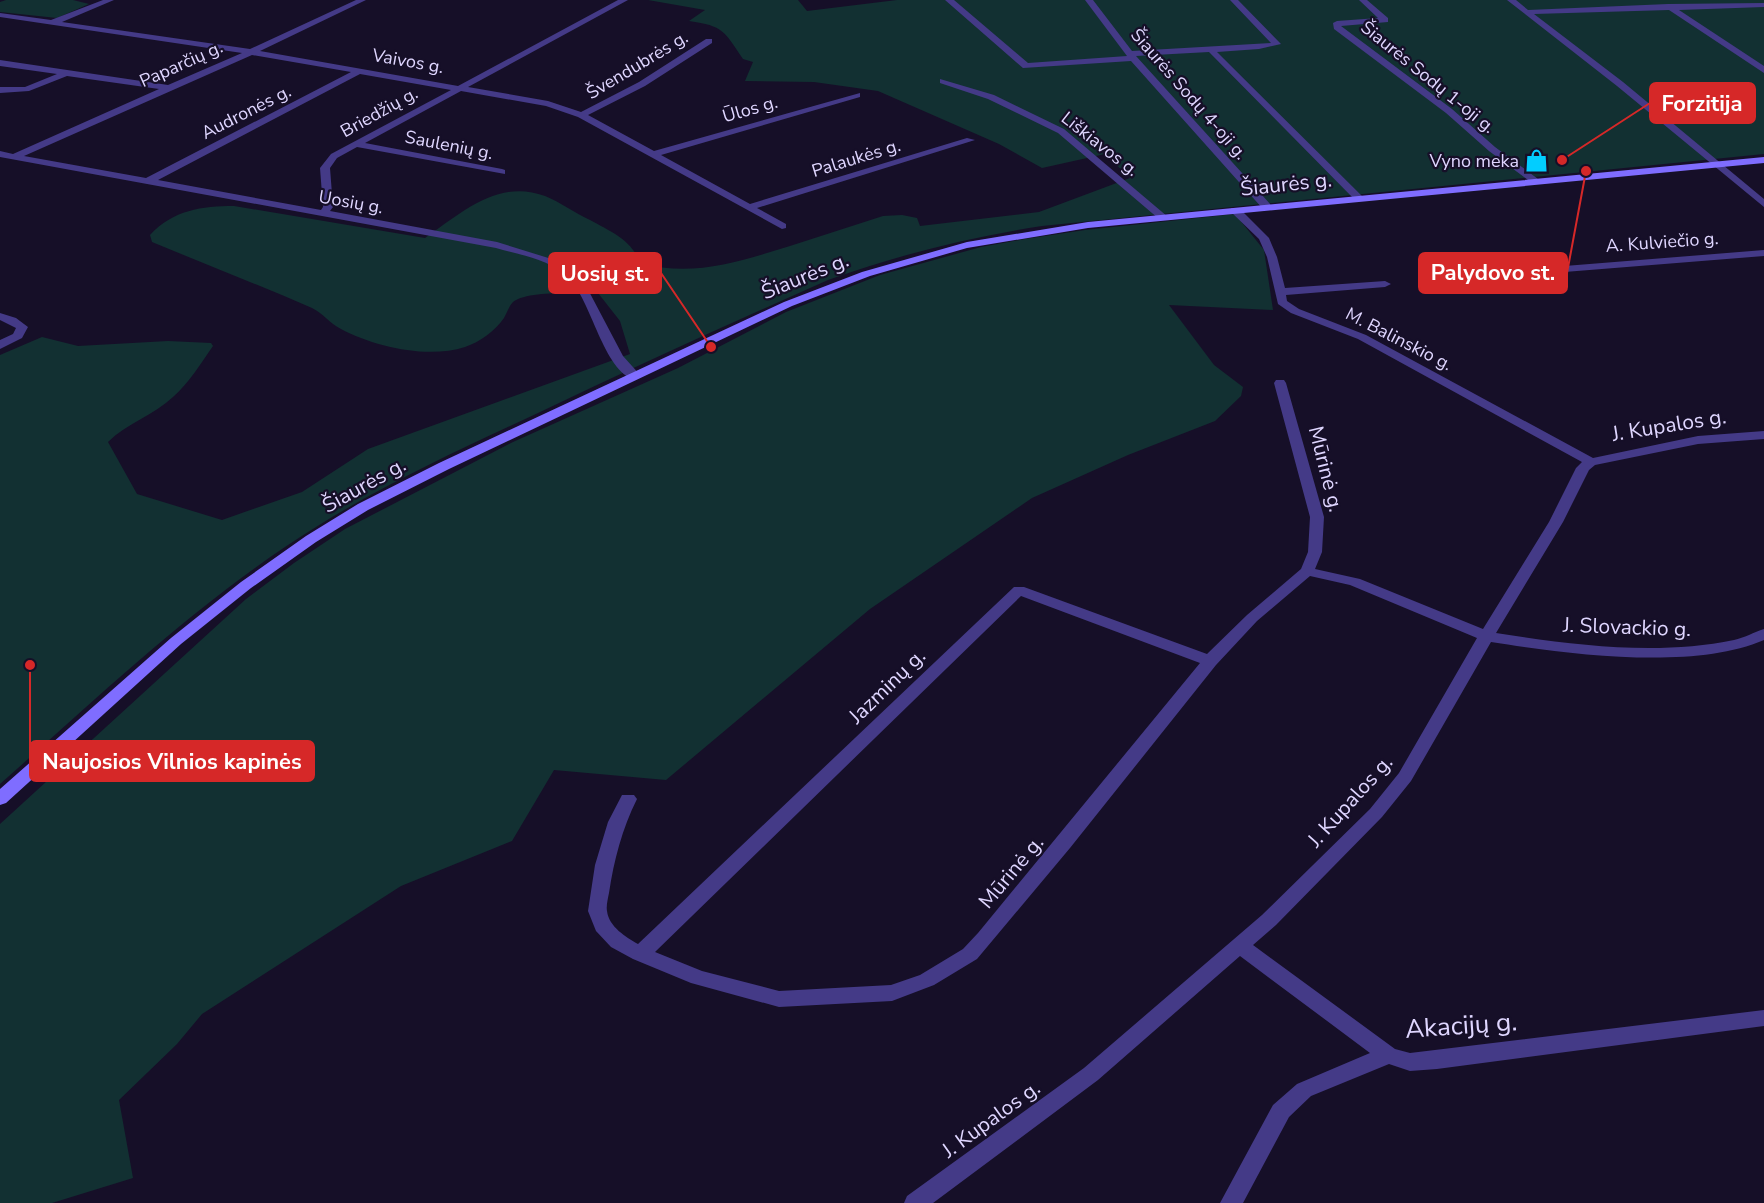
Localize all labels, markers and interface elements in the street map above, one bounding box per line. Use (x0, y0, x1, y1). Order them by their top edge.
street label: Šiaurės Sodų 1-oji g. (1356, 15, 1500, 139)
street label: Šiaurės Sodų 4-oji g. (1125, 23, 1253, 165)
street label: Švendubrės g. (582, 25, 692, 105)
street label: Paparčių g. (136, 35, 226, 93)
street label: Vaivos g. (369, 43, 446, 79)
street label: Audronės g. (197, 79, 295, 145)
street label: Briedžių g. (336, 81, 422, 143)
callout: Forzitija (1650, 83, 1755, 123)
text: Forzitija (1661, 89, 1743, 119)
street label: Ūlos g. (720, 90, 780, 128)
street label: Liškiavos g. (1056, 106, 1144, 182)
street label: Saulenių g. (403, 125, 495, 165)
street label: Palaukės g. (809, 133, 903, 183)
shop icon: Vyno meka (1524, 148, 1550, 174)
place label: Vyno meka (1429, 149, 1519, 173)
street label: Šiaurės g. (1239, 165, 1333, 203)
street label: Uosių g. (317, 185, 385, 219)
street label: A. Kulviečio g. (1605, 226, 1719, 258)
street label: Šiaurės g. (757, 246, 853, 306)
callout: Uosių st. (549, 253, 661, 293)
callout: Palydovo st. (1419, 253, 1567, 293)
text: Palydovo st. (1431, 258, 1555, 288)
text: Uosių st. (561, 259, 649, 289)
street label: M. Balinskio g. (1342, 302, 1456, 376)
street label: J. Kupalos g. (1609, 402, 1728, 448)
street label: Mūrinė g. (1302, 423, 1350, 515)
street label: Šiaurės g. (317, 450, 411, 520)
street label: J. Slovackio g. (1561, 611, 1692, 643)
street label: Jazminų g. (842, 642, 932, 730)
callout: Naujosios Vilnios kapinės (30, 741, 314, 781)
text: Naujosios Vilnios kapinės (42, 747, 302, 777)
street label: J. Kupalos g. (1300, 749, 1399, 854)
street label: Mūrinė g. (972, 829, 1050, 915)
street label: Akacijų g. (1404, 1004, 1518, 1047)
street label: J. Kupalos g. (935, 1074, 1046, 1165)

